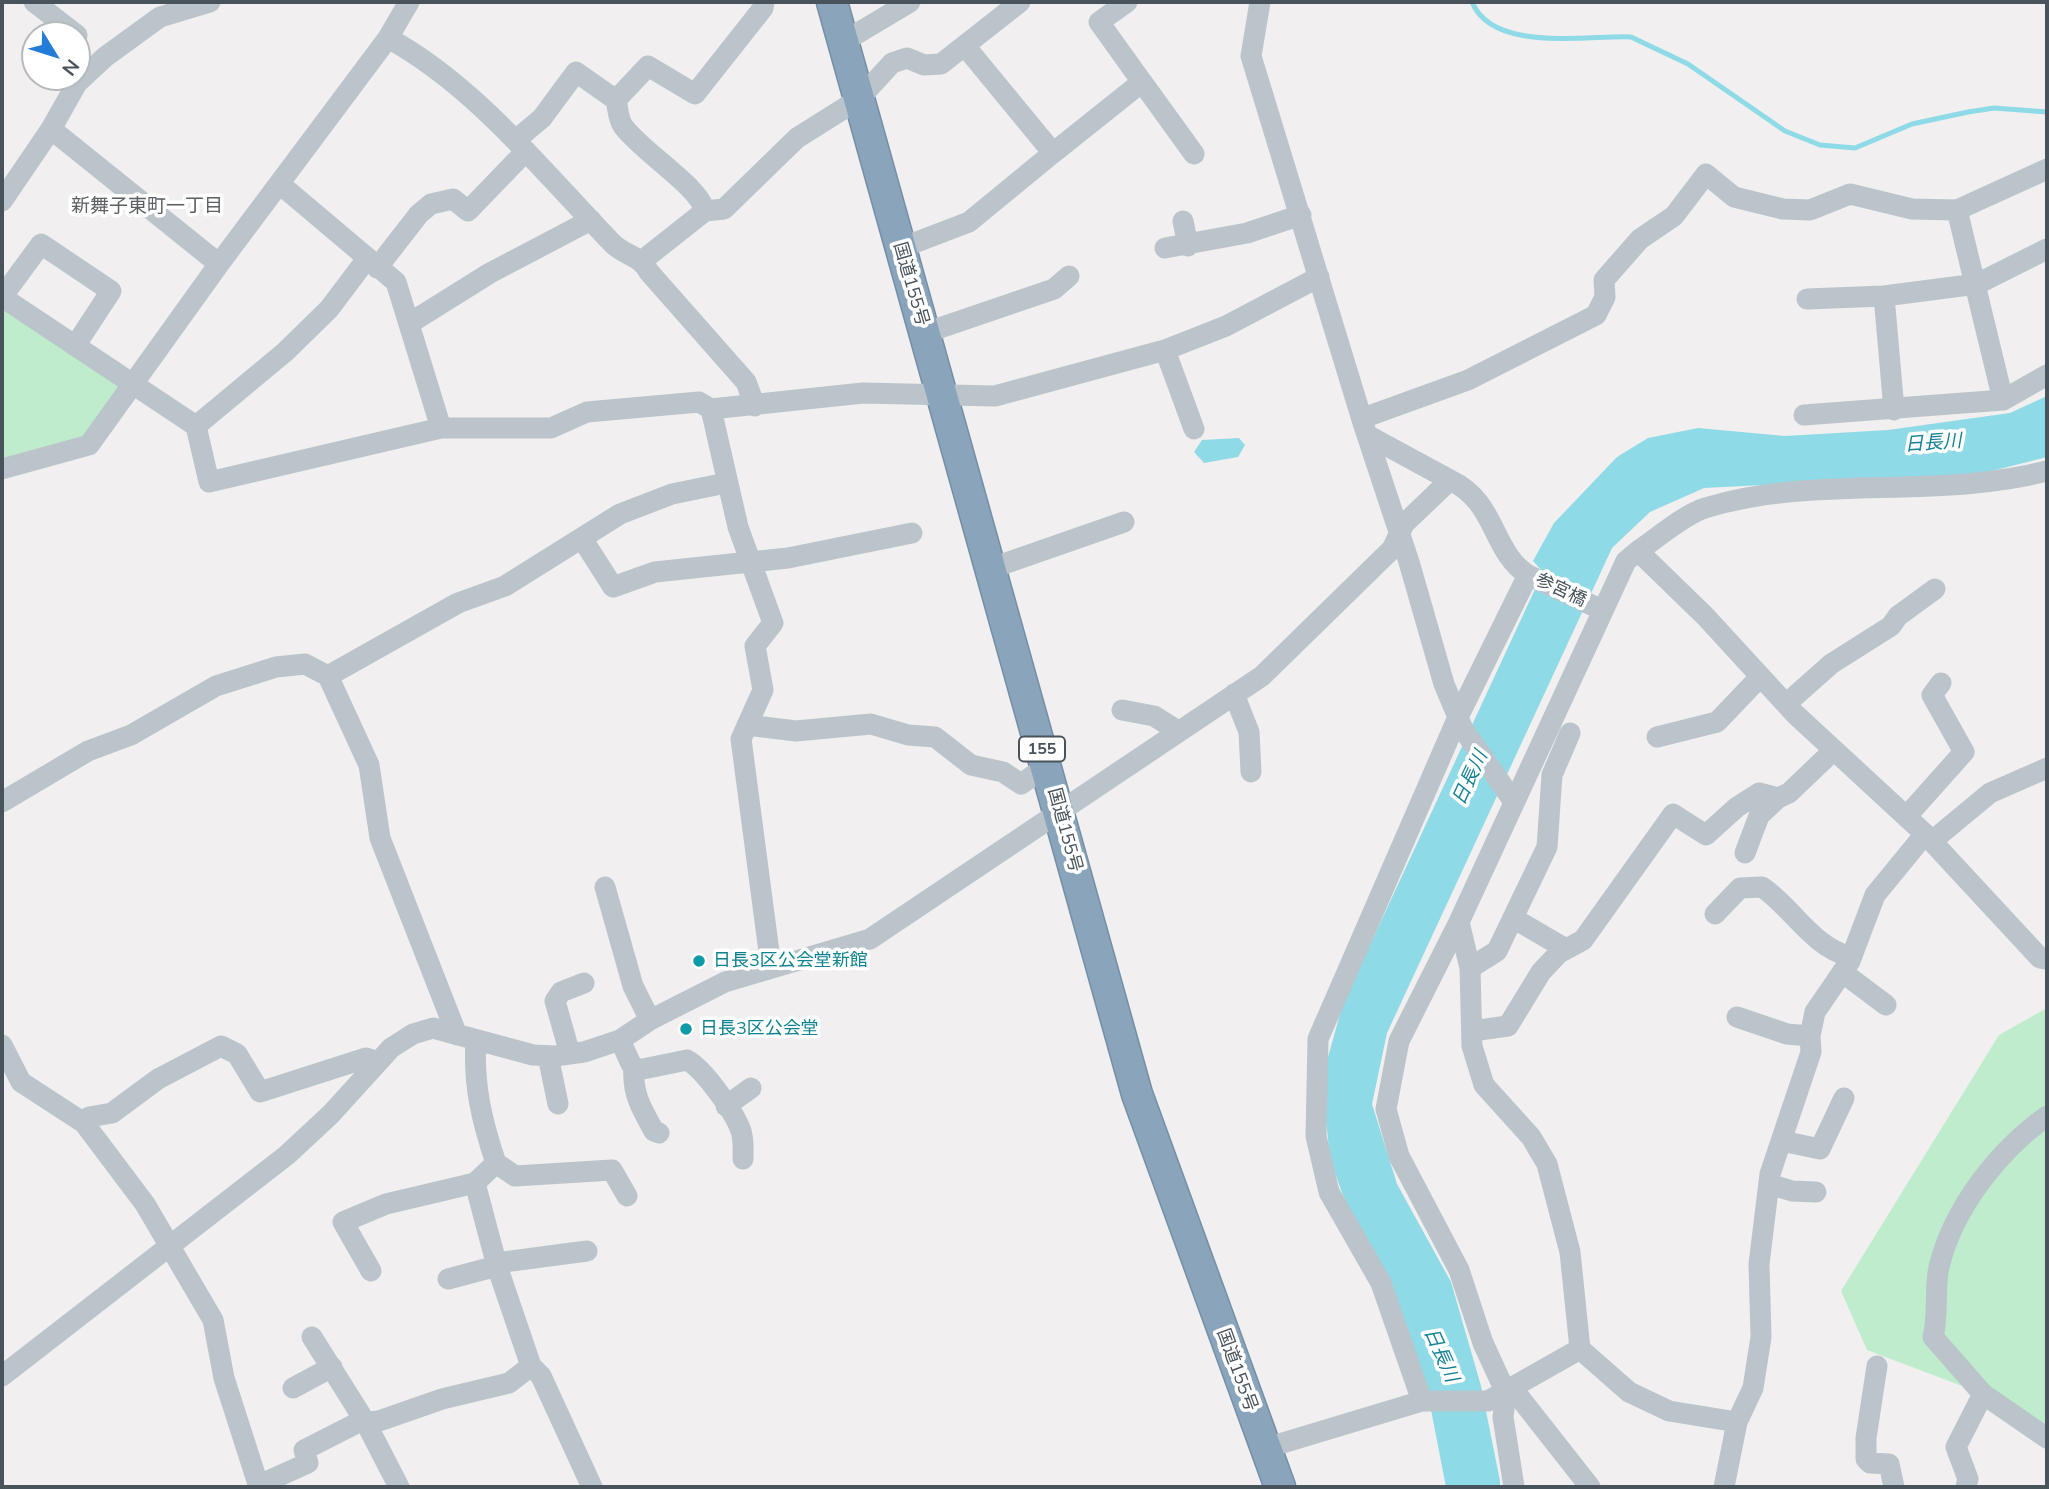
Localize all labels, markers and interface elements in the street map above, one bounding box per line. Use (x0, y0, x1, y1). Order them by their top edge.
north arrow (21, 21, 91, 91)
text: N (57, 55, 85, 81)
district label: 新舞子東町一丁目 (71, 195, 223, 217)
street label: 国道155号 (889, 239, 933, 329)
water label: 日長川 (1904, 430, 1962, 456)
street label: 参宮橋 (1532, 569, 1590, 611)
road number: 155 (1019, 736, 1065, 762)
water label: 日長川 (1448, 747, 1492, 809)
street label: 国道155号 (1043, 785, 1087, 875)
place label: 日長3区公会堂新館 (713, 950, 868, 972)
marker: 日長3区公会堂新館 (691, 953, 707, 969)
place label: 日長3区公会堂 (700, 1018, 819, 1040)
marker: 日長3区公会堂 (678, 1021, 694, 1037)
water label: 日長川 (1419, 1324, 1463, 1386)
street label: 国道155号 (1212, 1326, 1262, 1414)

